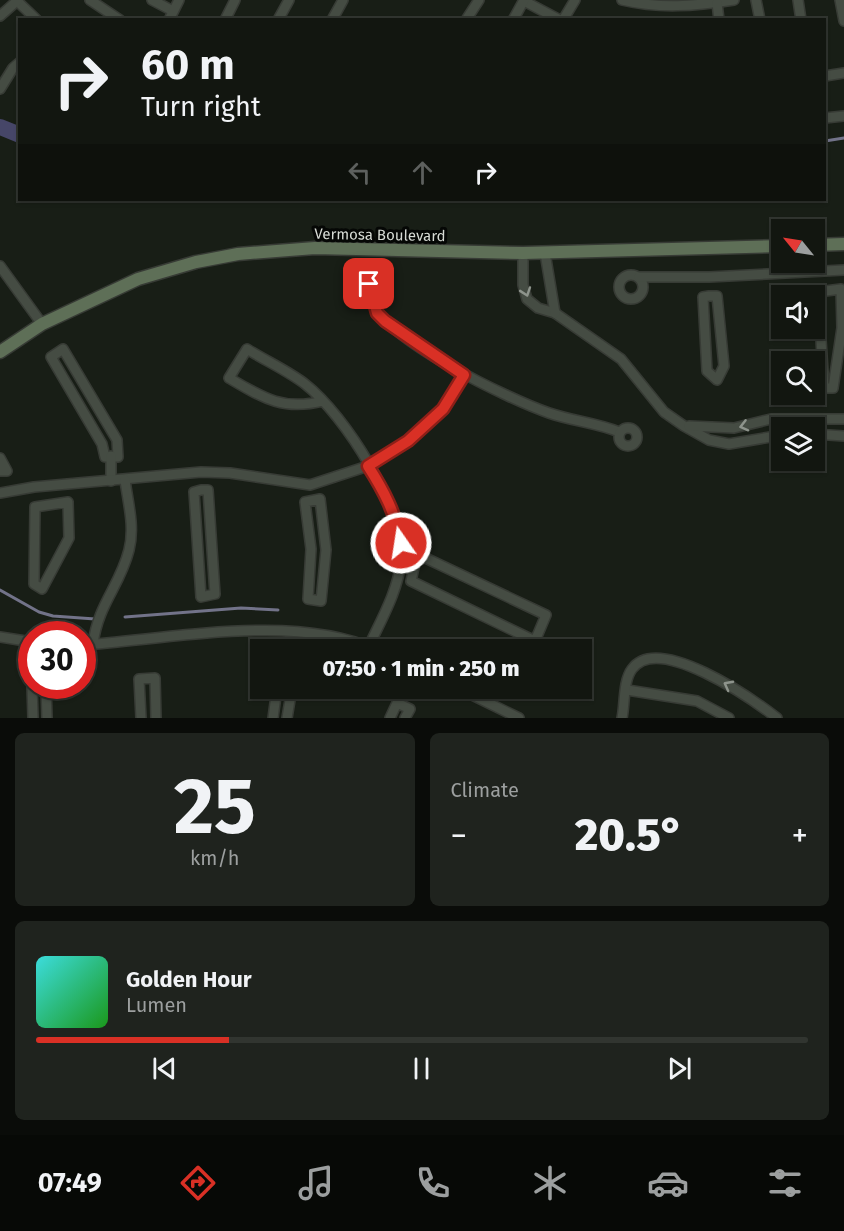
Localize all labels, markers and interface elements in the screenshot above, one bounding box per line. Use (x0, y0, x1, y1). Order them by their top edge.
text: 60 m (141, 40, 235, 90)
icon: right (42, 42, 120, 120)
text: Turn right (141, 91, 261, 123)
icon: left (343, 156, 376, 189)
icon: ahead (406, 156, 439, 189)
icon: right (469, 156, 502, 189)
north arrow (771, 219, 825, 273)
map controls (771, 219, 825, 471)
street label: Vermosa Boulevard (314, 225, 446, 245)
pin (343, 258, 394, 309)
icon: arrive (352, 267, 385, 300)
button: sound (771, 285, 825, 339)
one-way arrow (519, 286, 532, 296)
button: search (771, 351, 825, 405)
button: layers (771, 417, 825, 471)
one-way arrow (740, 418, 750, 431)
position arrow (369, 511, 433, 575)
speed limit sign: 30 (18, 621, 96, 699)
text: 07:50 · 1 min · 250 m (322, 655, 520, 682)
one-way arrow (724, 681, 735, 693)
text: 25 (174, 760, 256, 854)
text: Climate (451, 778, 519, 802)
text: 20.5° (575, 808, 684, 862)
text: − (451, 816, 467, 856)
text: + (792, 816, 808, 856)
text: km/h (190, 846, 240, 870)
text: Golden Hour (126, 966, 252, 993)
text: Lumen (126, 993, 187, 1017)
icon: previous (148, 1052, 181, 1085)
icon: pause (405, 1052, 438, 1085)
icon: next (663, 1052, 696, 1085)
icon: directions (177, 1162, 219, 1204)
icon: music (295, 1162, 337, 1204)
icon: phone (412, 1162, 454, 1204)
icon: climate (529, 1162, 571, 1204)
icon: car (647, 1162, 689, 1204)
icon: filters (764, 1162, 806, 1204)
text: 07:49 (38, 1167, 102, 1199)

